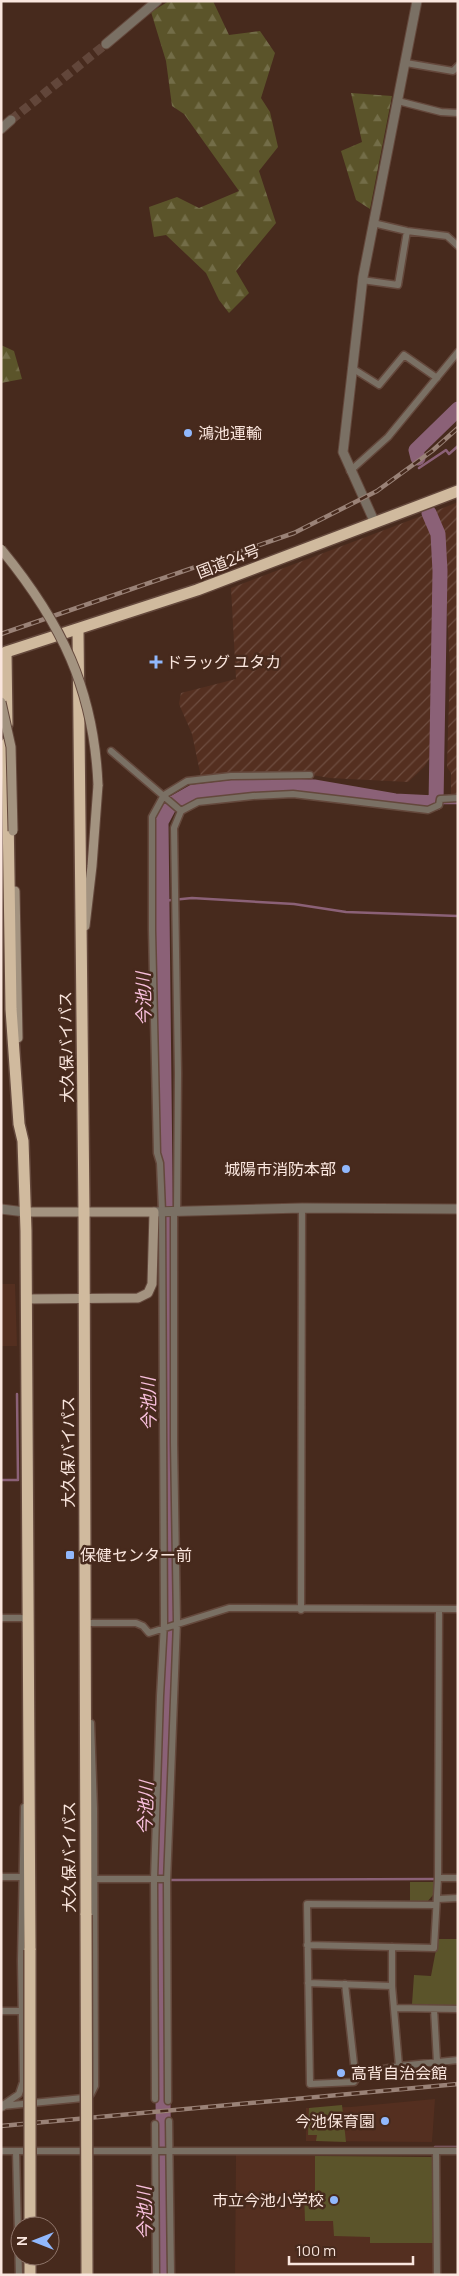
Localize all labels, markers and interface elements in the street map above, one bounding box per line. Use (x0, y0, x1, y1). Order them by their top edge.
place label: 鴻池運輸 (198, 422, 262, 444)
marker: 鴻池運輸 (182, 427, 194, 439)
street label: 国道24号 (193, 539, 263, 583)
place label: ドラッグ ユタカ (166, 651, 281, 673)
marker: ドラッグ ユタカ (150, 656, 162, 668)
water label: 今池川 (130, 970, 155, 1026)
street label: 大久保バイパス (54, 991, 78, 1103)
place label: 城陽市消防本部 (224, 1158, 336, 1180)
marker: 城陽市消防本部 (340, 1163, 352, 1175)
water label: 今池川 (135, 1375, 160, 1431)
street label: 大久保バイパス (57, 1396, 79, 1508)
place label: 保健センター前 (80, 1544, 192, 1566)
marker: 保健センター前 (64, 1549, 76, 1561)
water label: 今池川 (132, 1779, 158, 1835)
street label: 大久保バイパス (58, 1801, 80, 1913)
place label: 高背自治会館 (351, 2062, 447, 2084)
marker: 高背自治会館 (335, 2067, 347, 2079)
place label: 今池保育園 (295, 2110, 375, 2132)
marker: 今池保育園 (379, 2115, 391, 2127)
water label: 今池川 (131, 2184, 156, 2240)
place label: 市立今池小学校 (212, 2189, 324, 2211)
marker: 市立今池小学校 (328, 2194, 340, 2206)
north arrow (10, 2216, 60, 2266)
scale bar (289, 2234, 413, 2266)
text: N (12, 2236, 31, 2246)
text: 100 m (296, 2240, 336, 2261)

